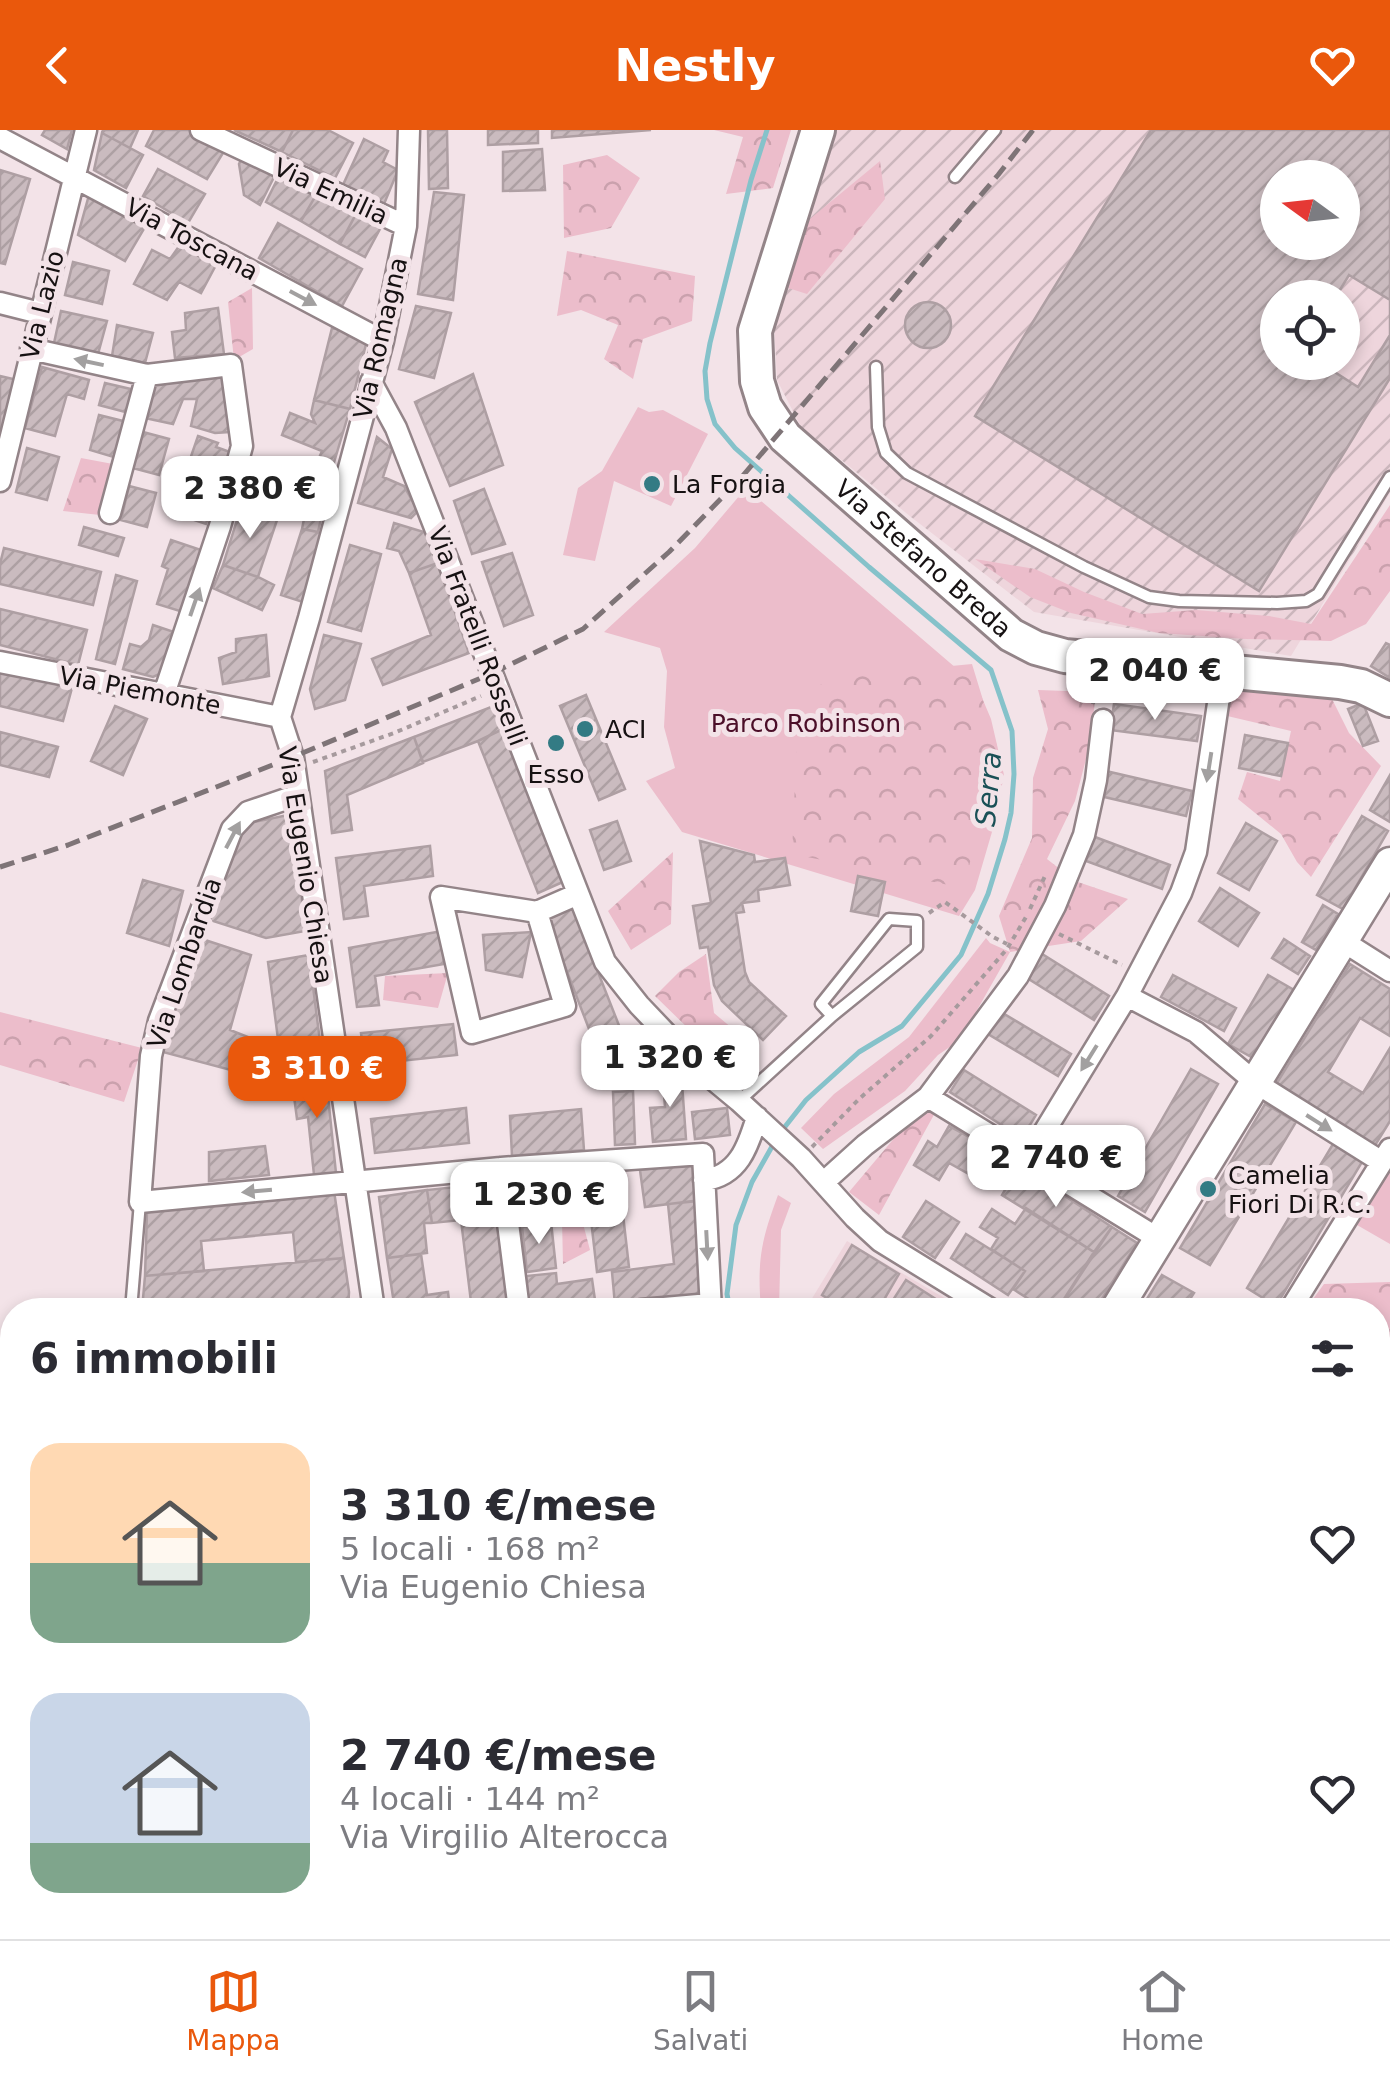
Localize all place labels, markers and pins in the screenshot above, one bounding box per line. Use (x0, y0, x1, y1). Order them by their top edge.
pin: 2 380 € (158, 456, 342, 541)
place label: La Forgia (672, 470, 786, 499)
marker: La Forgia (641, 473, 663, 495)
pin: 2 040 € (1063, 638, 1247, 723)
place label: ACI (605, 715, 647, 744)
marker: ACI (574, 718, 596, 740)
marker: Esso (545, 732, 567, 754)
place label: Esso (527, 760, 585, 789)
pin: 1 320 € (578, 1025, 762, 1110)
pin: 3 310 € (225, 1036, 409, 1121)
pin: 2 740 € (964, 1125, 1148, 1210)
place label: Camelia Fiori Di R.C. (1228, 1161, 1372, 1219)
pin: 1 230 € (447, 1162, 631, 1247)
marker: Camelia Fiori Di R.C. (1197, 1178, 1219, 1200)

